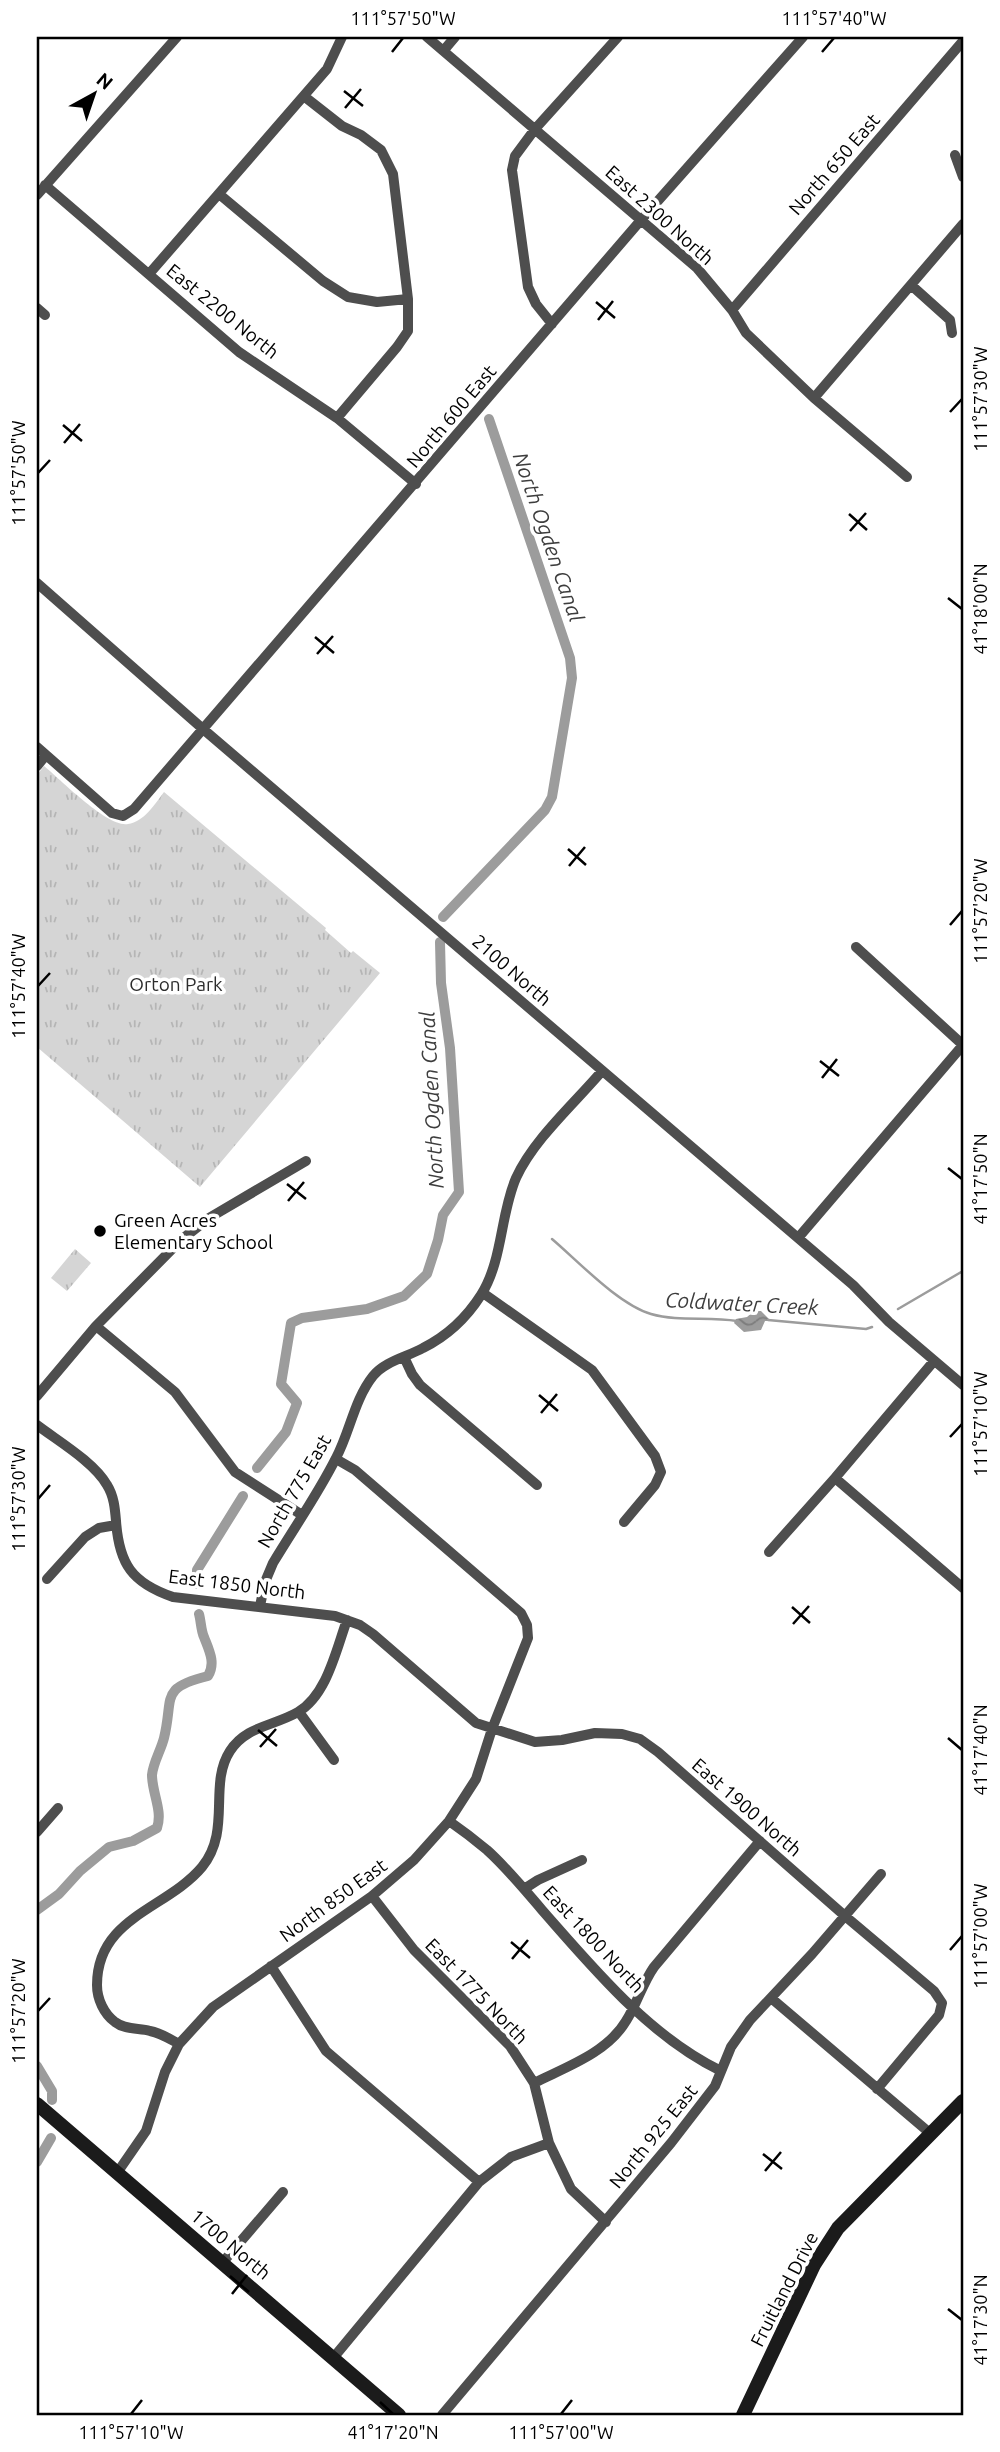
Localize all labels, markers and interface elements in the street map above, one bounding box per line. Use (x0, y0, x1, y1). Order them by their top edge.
text: 111°57'50"W (350, 8, 456, 28)
text: 111°57'40"W (781, 8, 887, 28)
north arrow (60, 60, 130, 130)
text: N (92, 68, 117, 94)
street label: North 650 East (784, 108, 884, 219)
street label: East 2300 North (601, 161, 719, 269)
street label: East 2200 North (162, 259, 284, 363)
text: 111°57'30"W (970, 346, 990, 452)
street label: North 600 East (402, 360, 501, 472)
text: 111°57'50"W (8, 420, 28, 526)
water label: North Ogden Canal (509, 449, 589, 625)
text: 41°18'00"N (970, 563, 990, 655)
text: 111°57'20"W (970, 858, 990, 964)
street label: 2100 North (468, 930, 556, 1010)
text: 111°57'40"W (8, 933, 28, 1039)
park label: Orton Park (129, 973, 223, 995)
water label: North Ogden Canal (414, 1011, 448, 1189)
text: 41°17'50"N (970, 1133, 990, 1225)
place label: Green Acres Elementary School (114, 1209, 273, 1253)
marker: Green Acres Elementary School (92, 1223, 108, 1239)
water label: Coldwater Creek (665, 1287, 820, 1319)
text: 111°57'10"W (970, 1371, 990, 1477)
street label: North 775 East (253, 1430, 336, 1552)
text: 111°57'30"W (8, 1446, 28, 1552)
street label: East 1850 North (167, 1565, 307, 1603)
text: 41°17'40"N (970, 1704, 990, 1796)
street label: East 1900 North (688, 1753, 806, 1861)
street label: North 850 East (275, 1853, 391, 1946)
street label: East 1800 North (539, 1881, 649, 1997)
text: 111°57'00"W (970, 1883, 990, 1989)
street label: East 1775 North (421, 1934, 533, 2048)
text: 111°57'20"W (8, 1958, 28, 2064)
street label: North 925 East (604, 2079, 702, 2192)
street label: 1700 North (187, 2204, 275, 2284)
street label: Fruitland Drive (746, 2228, 822, 2350)
text: 41°17'30"N (970, 2274, 990, 2366)
text: 111°57'10"W (78, 2422, 184, 2442)
text: 41°17'20"N (347, 2422, 439, 2442)
text: 111°57'00"W (508, 2422, 614, 2442)

